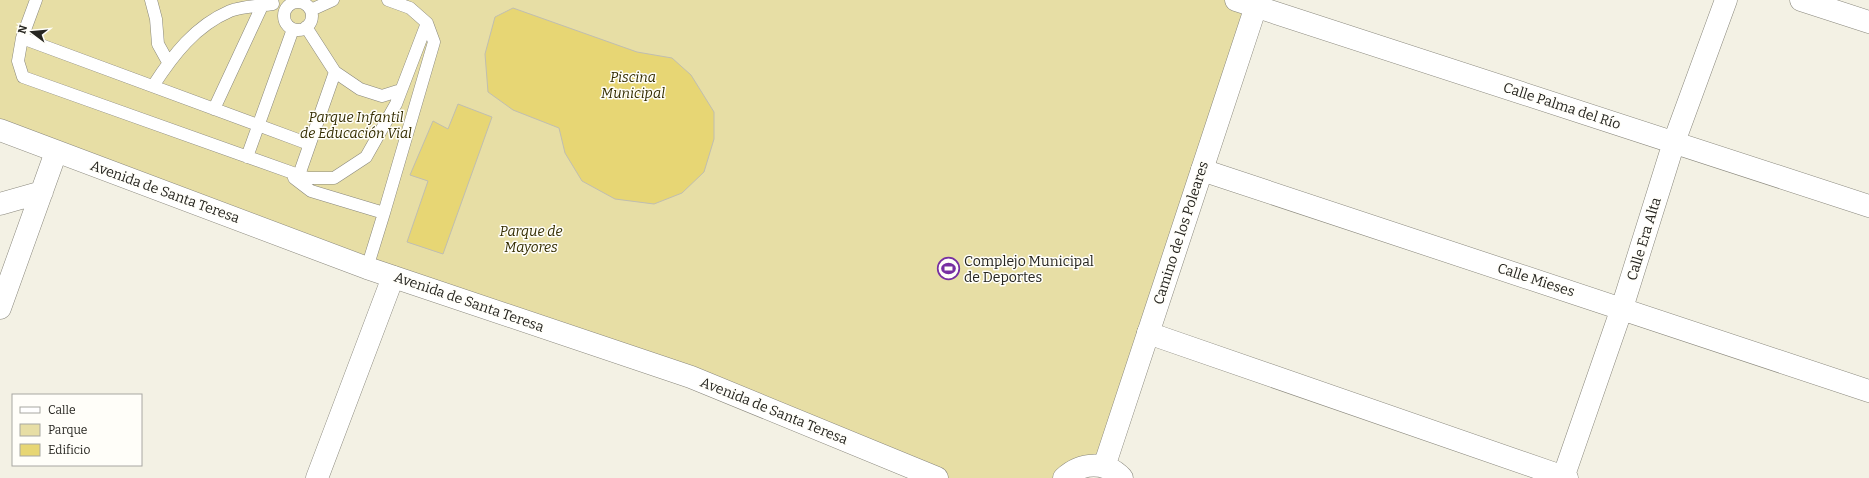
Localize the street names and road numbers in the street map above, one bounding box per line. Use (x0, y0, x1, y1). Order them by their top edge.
street label: Calle Palma del Río (1501, 79, 1623, 133)
street label: Avenida de Santa Teresa (88, 157, 242, 227)
street label: Camino de los Poleares (1150, 159, 1212, 307)
street label: Calle Era Alta (1623, 195, 1665, 283)
street label: Calle Mieses (1495, 260, 1577, 300)
street label: Avenida de Santa Teresa (392, 268, 546, 336)
street label: Avenida de Santa Teresa (698, 374, 850, 448)

